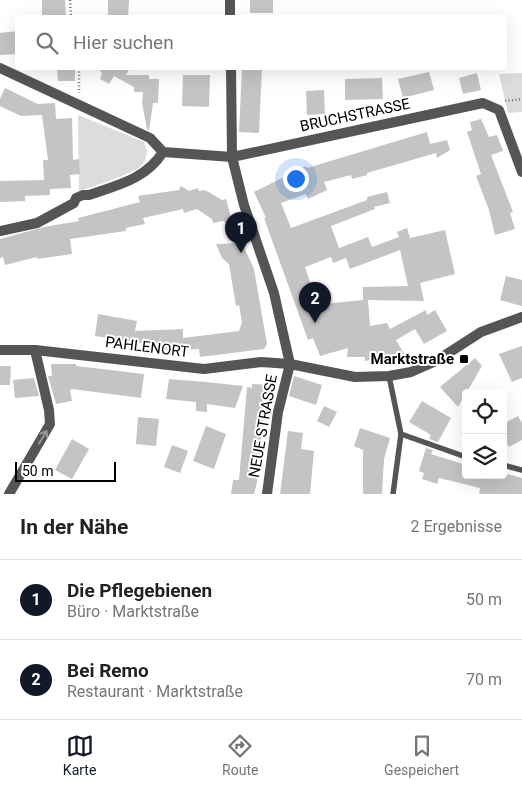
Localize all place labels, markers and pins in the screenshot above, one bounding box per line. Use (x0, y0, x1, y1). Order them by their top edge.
pin: 1 (225, 212, 257, 253)
pin: 2 (299, 282, 331, 323)
place label: Marktstraße (371, 350, 454, 368)
marker: Marktstraße (458, 353, 470, 365)

